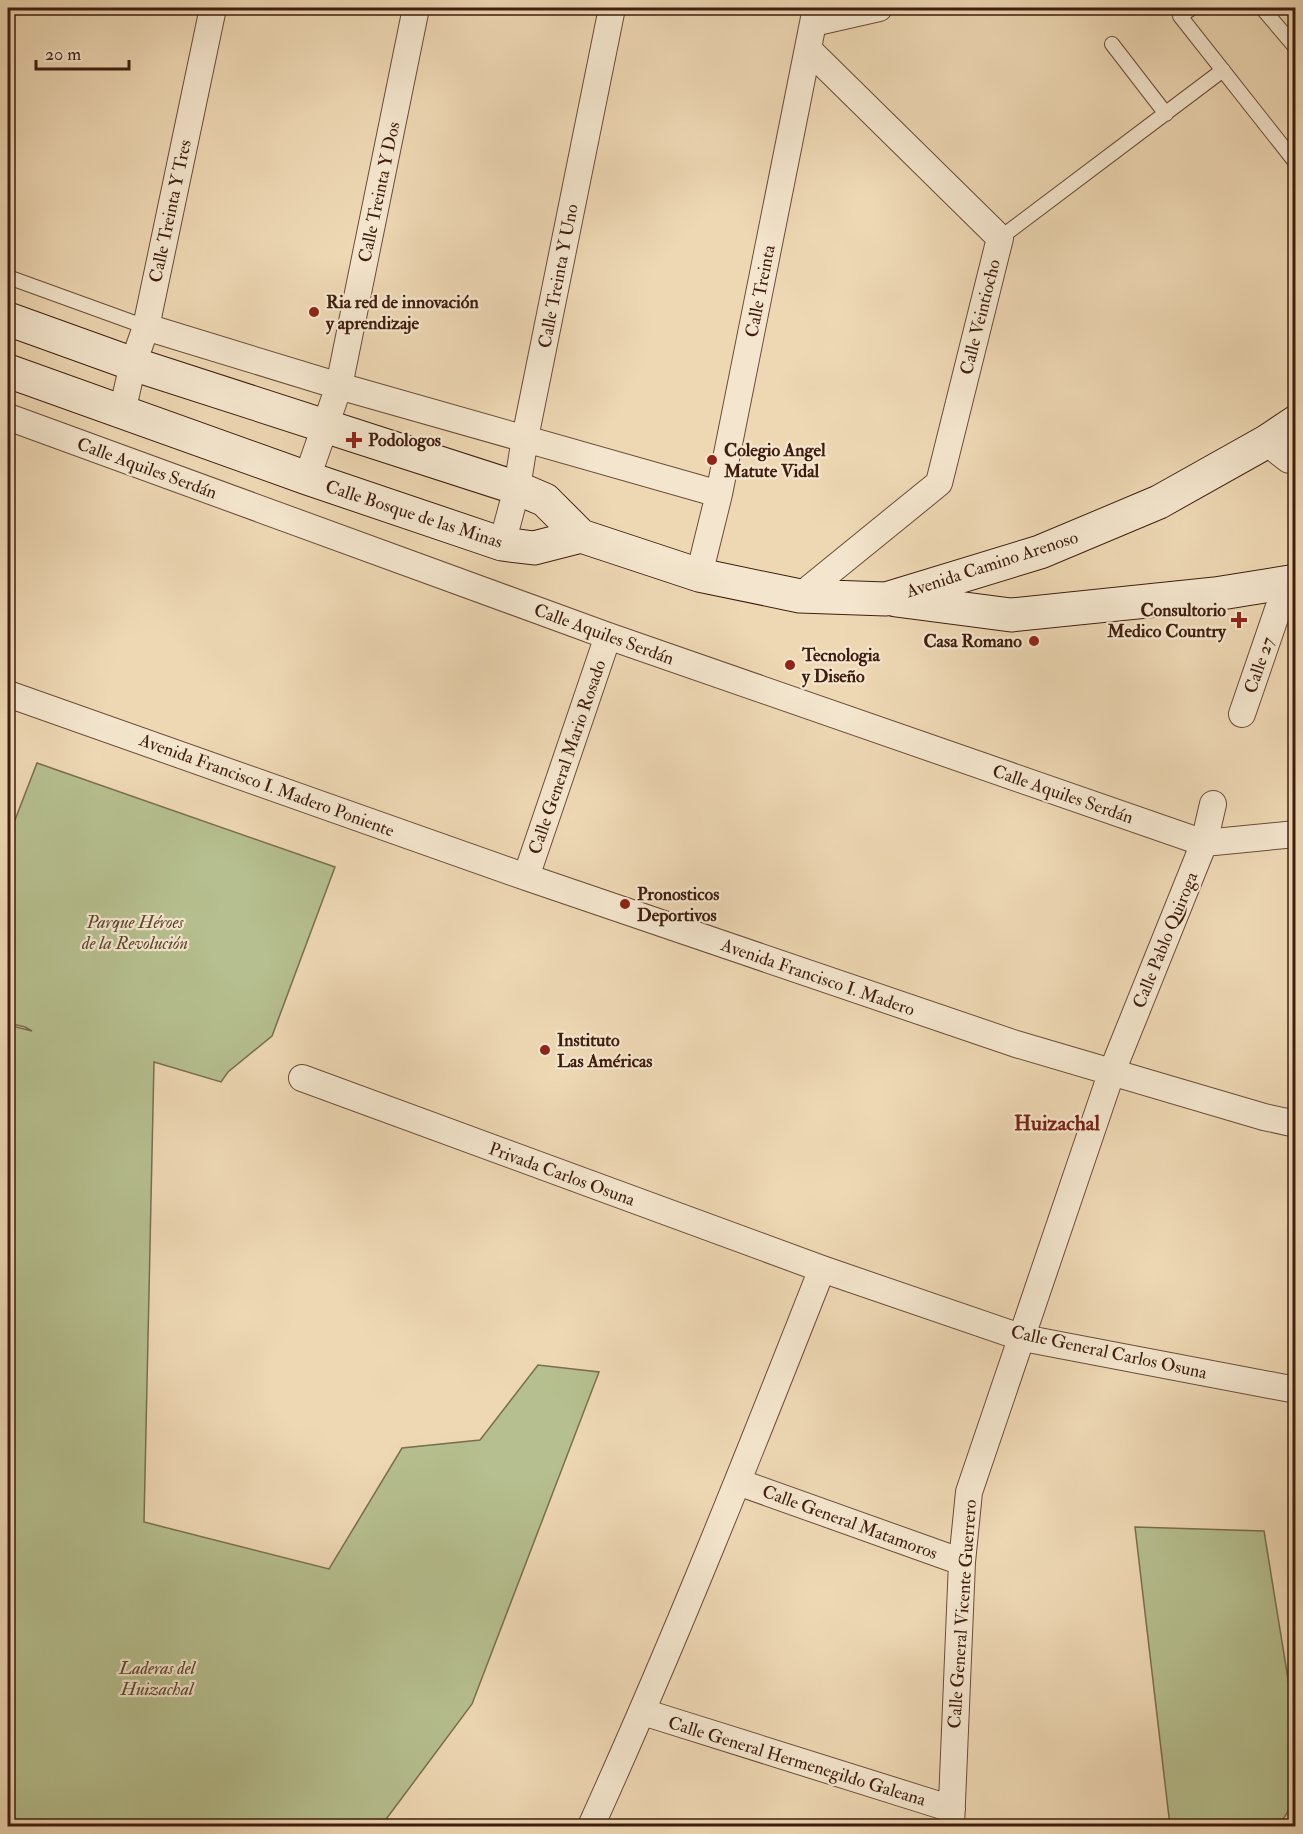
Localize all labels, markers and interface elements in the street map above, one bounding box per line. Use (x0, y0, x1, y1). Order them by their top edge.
scale bar (36, 33, 129, 71)
text: 20 m (45, 43, 81, 66)
street label: Calle Treinta Y Dos (353, 120, 406, 265)
street label: Calle Treinta Y Tres (144, 138, 197, 285)
street label: Calle Treinta Y Uno (533, 202, 584, 350)
street label: Calle Treinta (740, 242, 781, 339)
street label: Calle Veintiocho (955, 257, 1006, 377)
place label: Ria red de innovación y aprendizaje (325, 291, 479, 335)
marker: Ria red de innovación y aprendizaje (307, 305, 321, 319)
place label: Podologos (368, 429, 441, 452)
marker: Podologos (345, 431, 363, 449)
street label: Calle Aquiles Serdán (74, 432, 220, 505)
place label: Colegio Angel Matute Vidal (723, 439, 826, 483)
marker: Colegio Angel Matute Vidal (705, 453, 719, 467)
street label: Calle Bosque de las Minas (322, 475, 505, 554)
street label: Avenida Camino Arenoso (902, 526, 1081, 603)
street label: Calle Aquiles Serdán (531, 598, 677, 671)
place label: Consultorio Medico Country (1106, 599, 1227, 643)
marker: Consultorio Medico Country (1230, 611, 1248, 629)
place label: Casa Romano (924, 630, 1022, 653)
marker: Casa Romano (1027, 634, 1041, 648)
street label: Calle 27 (1239, 634, 1280, 696)
place label: Tecnologia y Diseño (801, 644, 881, 688)
street label: Calle General Mario Rosado (523, 657, 612, 857)
marker: Tecnologia y Diseño (783, 658, 797, 672)
street label: Avenida Francisco I. Madero Poniente (135, 728, 398, 843)
street label: Calle Aquiles Serdán (989, 760, 1136, 829)
street label: Calle Pablo Quiroga (1128, 868, 1204, 1012)
place label: Pronosticos Deportivos (637, 883, 719, 927)
marker: Pronosticos Deportivos (618, 897, 632, 911)
park label: Parque Héroes de la Revolución (81, 911, 188, 955)
street label: Avenida Francisco I. Madero (717, 933, 918, 1022)
place label: Instituto Las Américas (557, 1029, 653, 1073)
marker: Instituto Las Américas (538, 1043, 552, 1057)
district label: Huizachal (1014, 1110, 1100, 1137)
street label: Privada Carlos Osuna (486, 1137, 639, 1212)
street label: Calle General Carlos Osuna (1009, 1320, 1210, 1385)
street label: Calle General Matamoros (759, 1480, 941, 1565)
street label: Calle General Vicente Guerrero (943, 1498, 982, 1729)
park label: Laderas del Huizachal (118, 1657, 197, 1701)
street label: Calle General Hermenegildo Galeana (665, 1711, 929, 1812)

